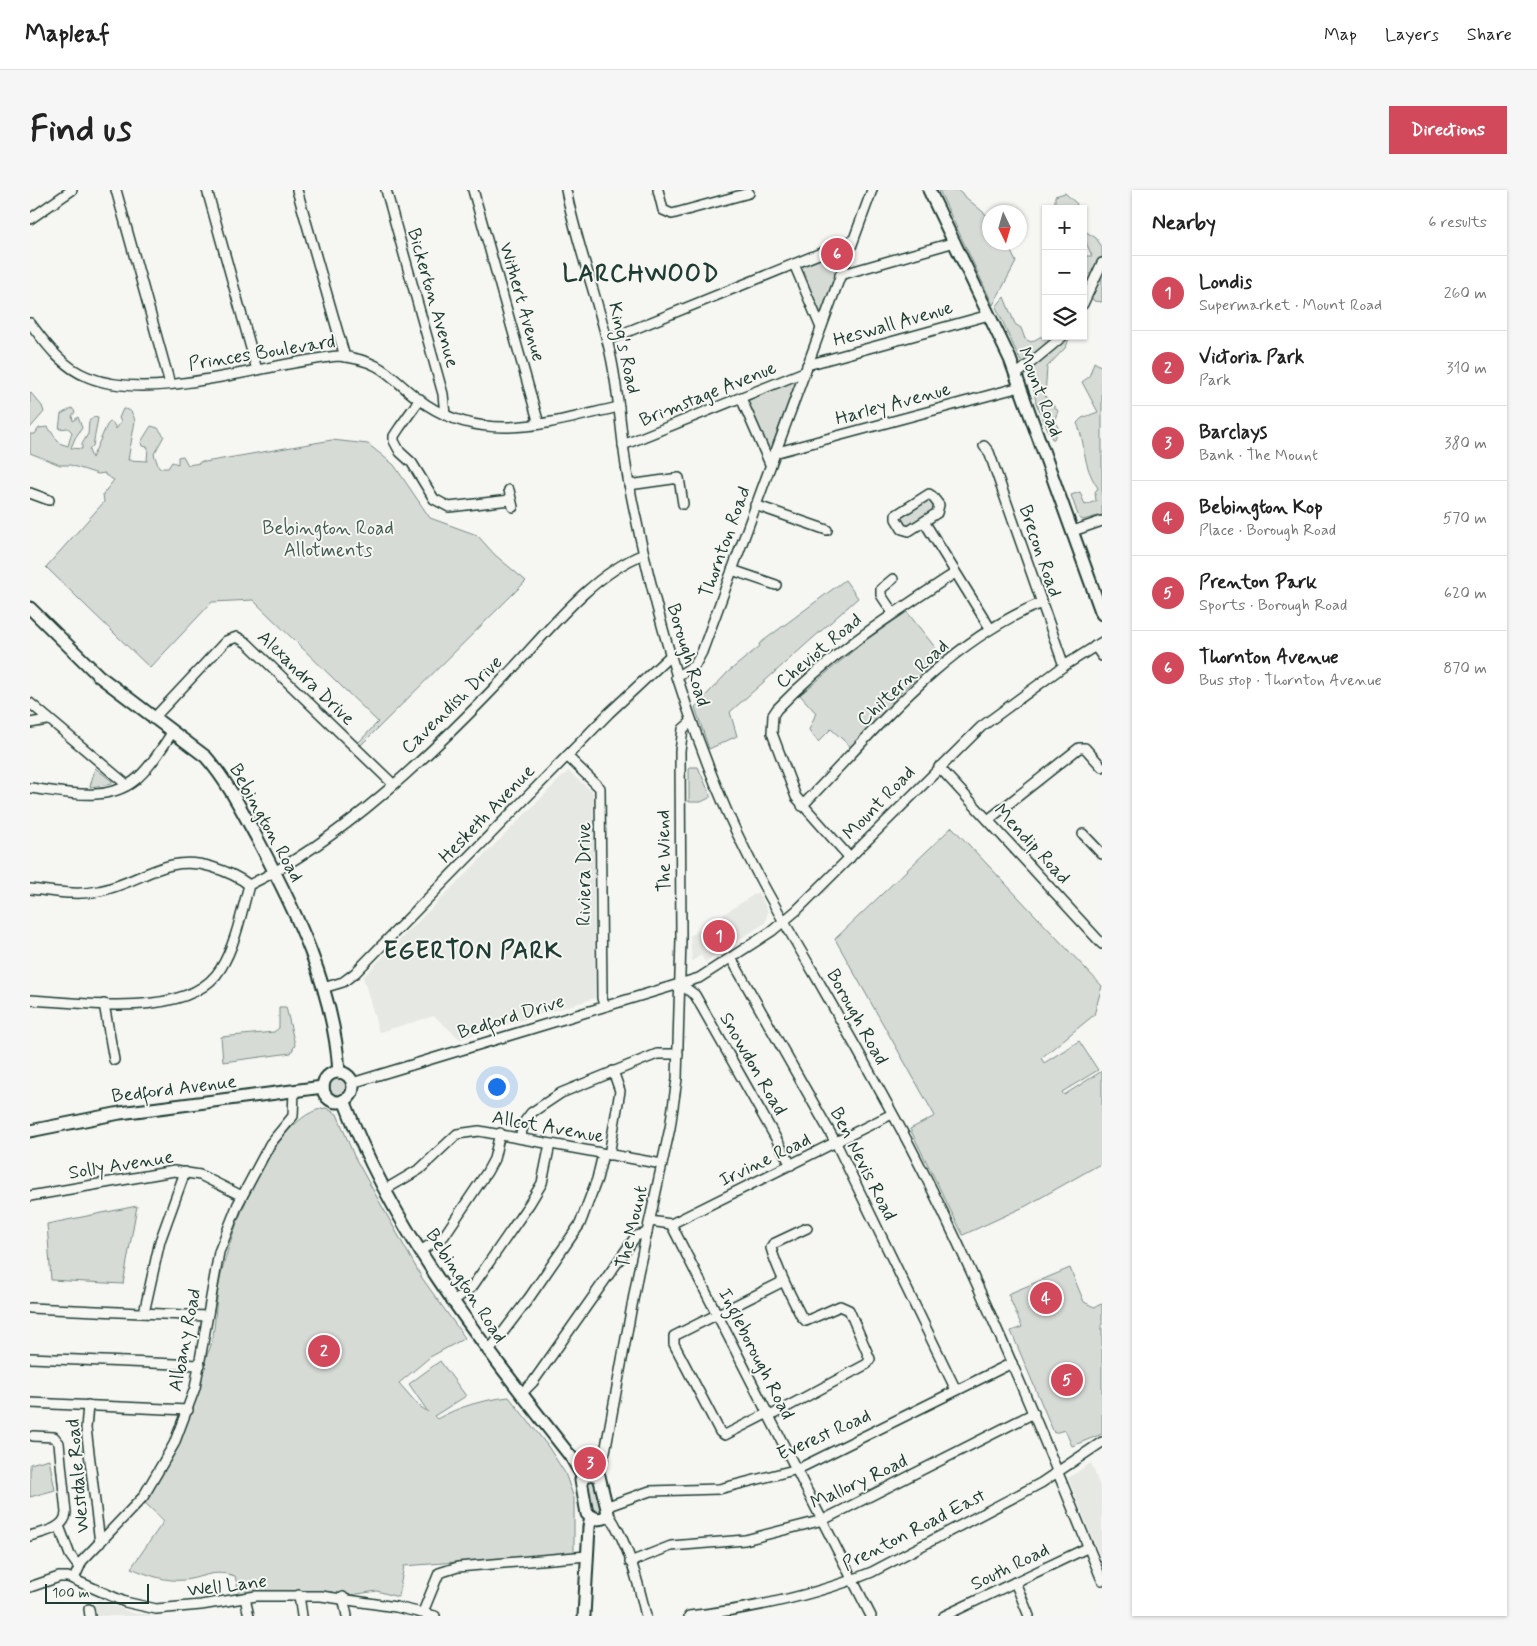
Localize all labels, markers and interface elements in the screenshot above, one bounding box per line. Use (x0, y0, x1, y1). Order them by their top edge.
text: Mapleaf (25, 19, 110, 50)
text: Map (1324, 23, 1357, 47)
text: Layers (1385, 23, 1439, 47)
text: Share (1467, 23, 1512, 47)
button: Directions (1389, 106, 1507, 154)
text: Find us (30, 107, 132, 153)
north arrow (982, 205, 1027, 250)
map controls (1042, 205, 1087, 340)
button: + (1042, 205, 1087, 250)
text: Nearby (1152, 209, 1216, 237)
text: 6 results (1428, 212, 1487, 233)
street label: Bickerton Avenue (401, 225, 465, 371)
pin: 6 (821, 235, 853, 273)
street label: Withert Avenue (493, 240, 551, 364)
button: − (1042, 250, 1087, 295)
district label: LARCHWOOD (563, 259, 719, 290)
text: Londis (1199, 270, 1252, 295)
text: 1 (1164, 283, 1172, 304)
text: 260 m (1444, 283, 1487, 304)
street label: Heswall Avenue (830, 295, 956, 353)
button: layers (1042, 295, 1087, 340)
text: Supermarket · Mount Road (1199, 295, 1382, 316)
street label: King's Road (600, 300, 646, 397)
street label: Princes Boulevard (187, 329, 337, 377)
street label: Mount Road (1011, 343, 1069, 441)
text: Victoria Park (1199, 345, 1304, 370)
street label: Brimstage Avenue (636, 355, 781, 434)
text: 2 (1164, 358, 1172, 379)
text: 310 m (1446, 358, 1487, 379)
text: Park (1199, 370, 1231, 391)
street label: Harley Avenue (833, 377, 954, 432)
text: Barclays (1199, 420, 1267, 445)
text: 3 (1164, 433, 1172, 454)
text: 380 m (1444, 433, 1487, 454)
text: Bank · The Mount (1199, 445, 1318, 466)
street label: Thornton Road (693, 483, 757, 601)
text: Bebington Kop (1199, 495, 1323, 520)
street label: Brecon Road (1013, 502, 1067, 600)
text: 4 (1163, 508, 1173, 529)
text: 570 m (1443, 508, 1487, 529)
park label: Bebington Road Allotments (262, 516, 394, 563)
text: Place · Borough Road (1199, 520, 1336, 541)
text: Prenton Park (1199, 570, 1317, 595)
text: 5 (1163, 583, 1173, 604)
text: 620 m (1444, 583, 1487, 604)
text: Sports · Borough Road (1199, 595, 1347, 616)
street label: Borough Road (660, 600, 715, 710)
street label: Cheviot Road (771, 608, 867, 694)
street label: Alexandra Drive (252, 625, 360, 731)
street label: Chiltern Road (852, 634, 954, 732)
text: Thornton Avenue (1199, 645, 1339, 670)
street label: Cavendish Drive (396, 650, 508, 760)
text: 6 (1164, 658, 1172, 679)
text: 870 m (1443, 658, 1487, 679)
text: Bus stop · Thornton Avenue (1199, 670, 1382, 691)
street label: Bebington Road (222, 759, 309, 887)
street label: Hesketh Avenue (433, 759, 541, 869)
street label: Mount Road (837, 760, 921, 846)
street label: Mendip Road (988, 798, 1076, 890)
street label: The Wiend (651, 810, 677, 892)
street label: Riviera Drive (572, 822, 597, 926)
pin: 1 (703, 917, 735, 955)
district label: EGERTON PARK (384, 936, 563, 967)
street label: Borough Road (819, 964, 894, 1070)
street label: Bedford Drive (454, 989, 568, 1048)
street label: Snowdon Road (713, 1008, 793, 1120)
street label: Bedford Avenue (110, 1069, 238, 1112)
your location (484, 1074, 510, 1100)
street label: Ben Nevis Road (824, 1103, 902, 1225)
street label: Allcot Avenue (490, 1105, 606, 1149)
street label: Irvine Road (715, 1127, 815, 1193)
street label: Solly Avenue (67, 1144, 175, 1187)
street label: The Mount (610, 1183, 654, 1271)
street label: Bebington Road (419, 1224, 512, 1349)
pin: 4 (1030, 1279, 1062, 1317)
street label: Ingleborough Road (709, 1284, 800, 1425)
street label: Albany Road (163, 1286, 208, 1394)
pin: 2 (308, 1332, 340, 1370)
pin: 5 (1051, 1361, 1083, 1399)
street label: Everest Road (773, 1403, 875, 1467)
street label: Westdale Road (61, 1418, 95, 1534)
pin: 3 (574, 1444, 606, 1482)
street label: Mallory Road (806, 1449, 912, 1515)
street label: Prenton Road East (838, 1483, 990, 1577)
street label: South Road (967, 1537, 1053, 1597)
street label: Well Lane (186, 1569, 268, 1603)
scale bar (45, 1581, 149, 1604)
text: 100 m (52, 1584, 90, 1602)

